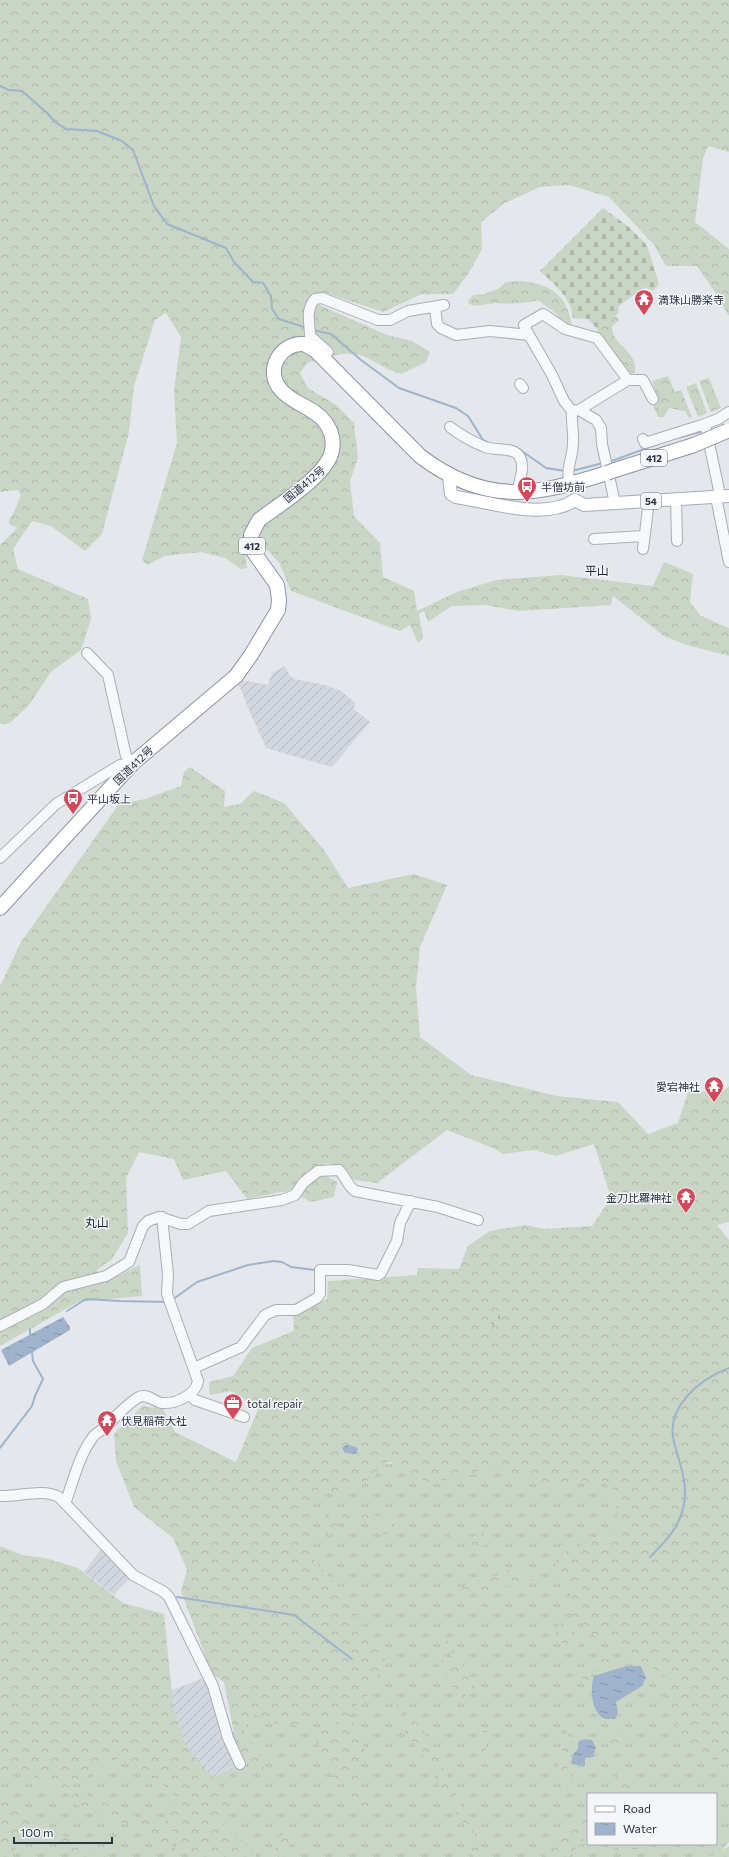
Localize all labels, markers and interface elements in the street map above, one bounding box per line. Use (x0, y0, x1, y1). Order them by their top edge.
temple icon: 満珠山勝楽寺 (633, 288, 655, 316)
place label: 満珠山勝楽寺 (658, 293, 724, 306)
road number: 412 (641, 450, 667, 466)
street label: 国道412号 (281, 463, 327, 505)
bus stop icon: 半僧坊前 (516, 475, 538, 503)
place label: 半僧坊前 (541, 480, 585, 493)
road number: 54 (641, 493, 661, 509)
road number: 412 (239, 538, 265, 554)
district label: 平山 (585, 563, 609, 577)
street label: 国道412号 (110, 743, 156, 787)
bus stop icon: 平山坂上 (62, 787, 84, 815)
place label: 平山坂上 (87, 792, 131, 805)
temple icon: 愛宕神社 (703, 1075, 725, 1103)
place label: 愛宕神社 (656, 1080, 700, 1093)
temple icon: 金刀比羅神社 (675, 1186, 697, 1214)
place label: 金刀比羅神社 (606, 1191, 672, 1204)
district label: 丸山 (85, 1215, 109, 1229)
office icon: total repair (222, 1392, 244, 1420)
place label: total repair (247, 1397, 303, 1410)
temple icon: 伏見稲荷大社 (96, 1409, 118, 1437)
place label: 伏見稲荷大社 (121, 1414, 187, 1427)
legend (587, 1793, 717, 1845)
text: Road (623, 1801, 651, 1815)
scale bar (14, 1819, 112, 1845)
text: Water (623, 1821, 657, 1835)
text: 100 m (20, 1825, 54, 1839)

